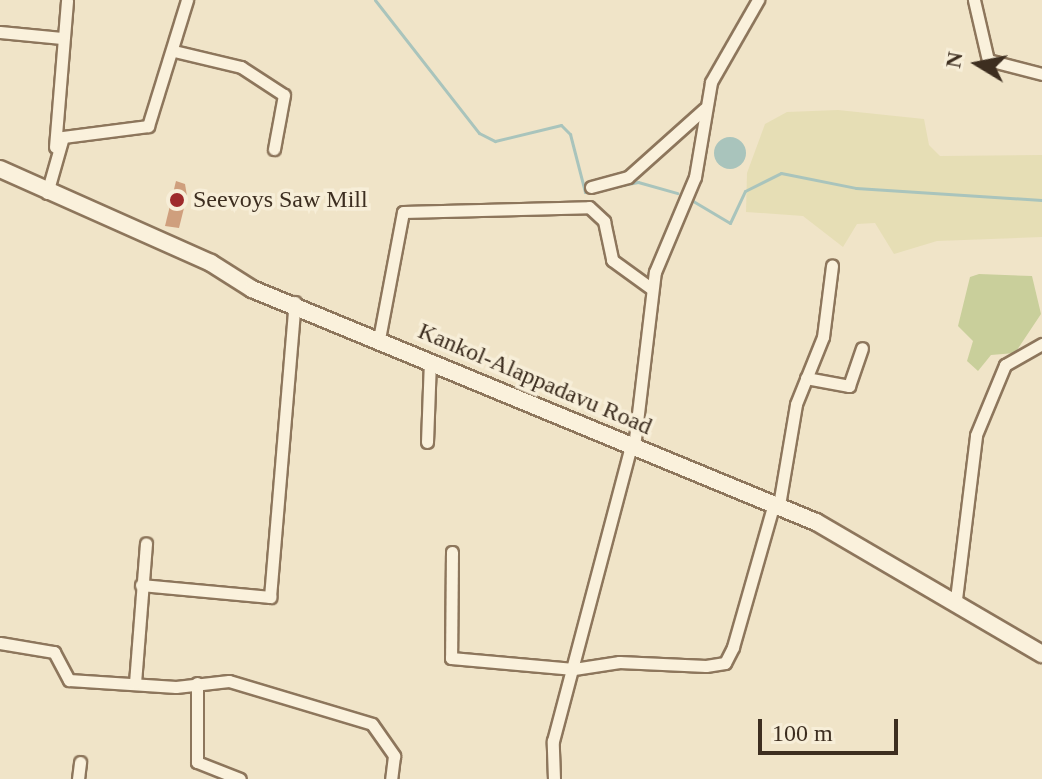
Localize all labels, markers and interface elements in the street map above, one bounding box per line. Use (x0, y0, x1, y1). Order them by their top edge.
north arrow (938, 24, 1018, 104)
text: N (940, 50, 968, 70)
place label: Seevoys Saw Mill (193, 186, 368, 214)
marker: Seevoys Saw Mill (168, 191, 186, 209)
street label: Kankol-Alappadavu Road (414, 317, 656, 441)
scale bar (762, 703, 902, 753)
text: 100 m (772, 720, 833, 746)

